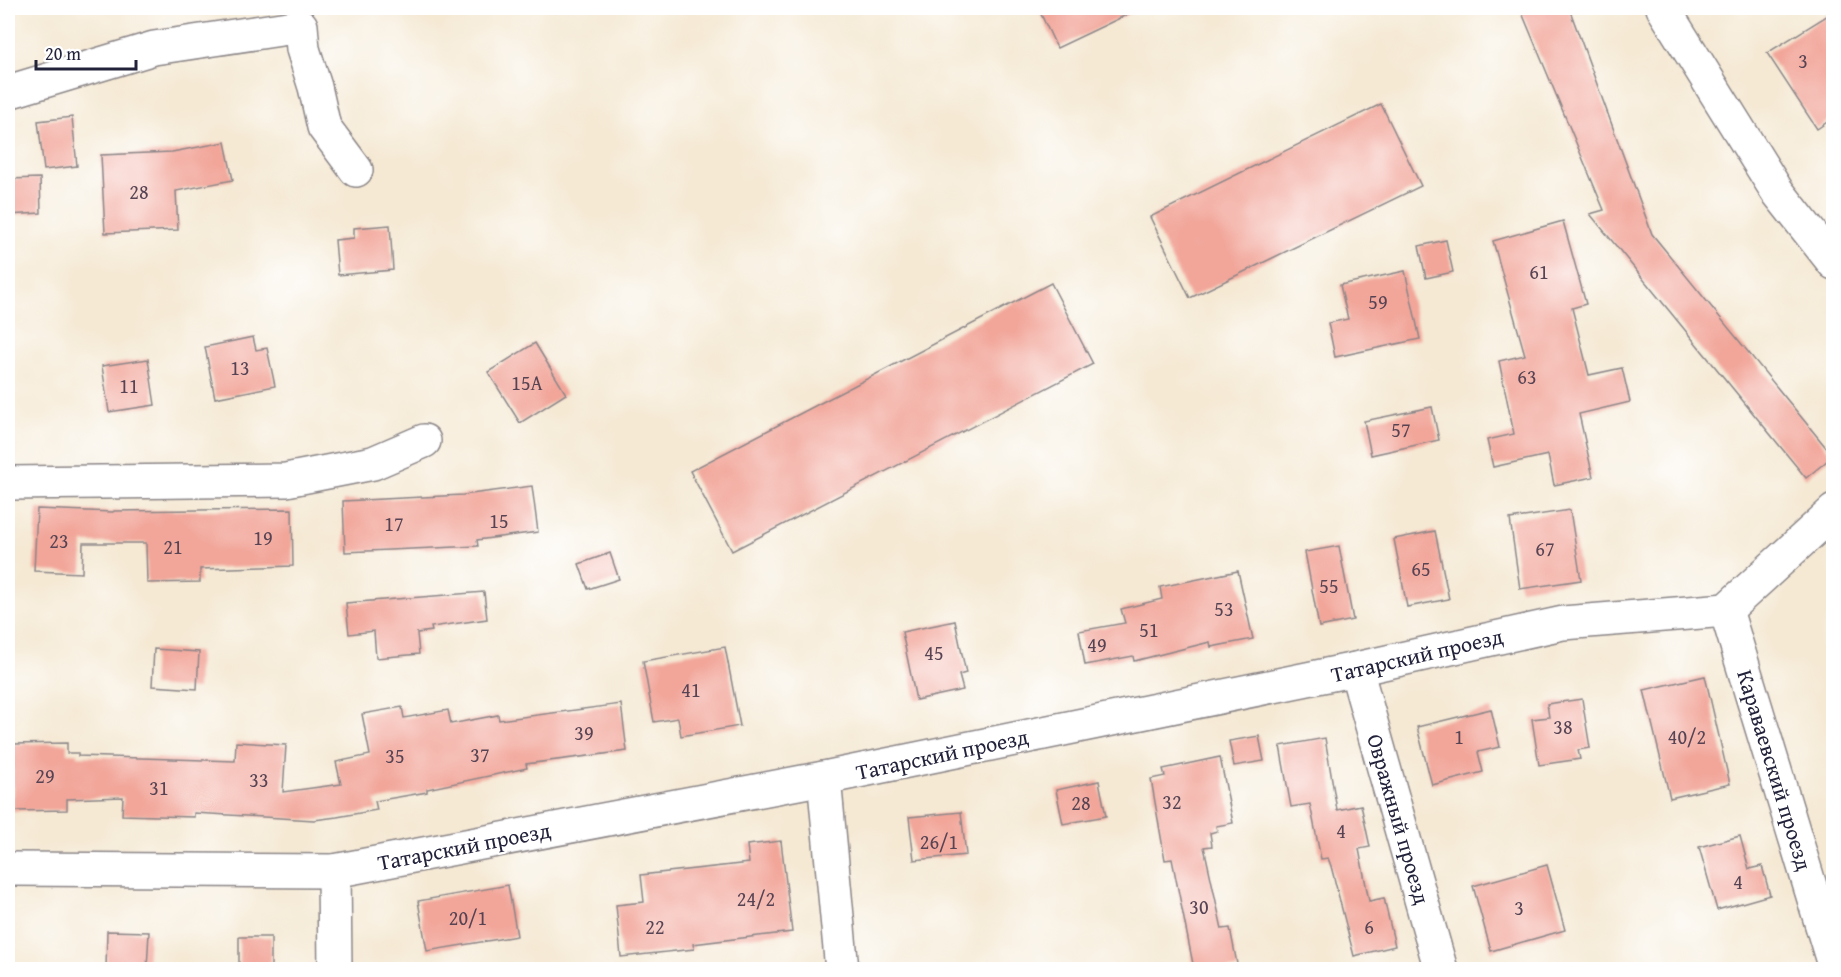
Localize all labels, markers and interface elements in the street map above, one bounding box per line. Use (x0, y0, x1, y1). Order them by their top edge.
scale bar (36, 33, 136, 71)
text: 20 m (45, 40, 81, 67)
house number: 3 (1798, 46, 1808, 75)
house number: 28 (129, 177, 149, 206)
house number: 61 (1529, 257, 1549, 286)
house number: 59 (1368, 287, 1388, 316)
house number: 13 (230, 353, 250, 382)
house number: 63 (1517, 362, 1537, 391)
house number: 15А (511, 368, 543, 397)
house number: 11 (119, 371, 139, 400)
house number: 57 (1391, 415, 1411, 444)
house number: 15 (489, 506, 509, 535)
house number: 17 (384, 509, 404, 538)
house number: 19 (253, 523, 273, 552)
house number: 23 (49, 526, 69, 555)
house number: 21 (163, 532, 183, 561)
house number: 67 (1535, 534, 1555, 563)
house number: 65 (1411, 554, 1431, 583)
house number: 55 (1319, 571, 1339, 600)
house number: 53 (1214, 594, 1234, 623)
house number: 51 (1139, 615, 1159, 644)
street label: Татарский проезд (1328, 620, 1506, 690)
house number: 49 (1087, 630, 1107, 659)
house number: 45 (924, 638, 944, 667)
street label: Караваевский проезд (1729, 666, 1821, 874)
house number: 41 (681, 675, 701, 704)
house number: 38 (1553, 712, 1573, 741)
house number: 39 (574, 718, 594, 747)
street label: Татарский проезд (853, 720, 1031, 788)
house number: 1 (1454, 722, 1464, 751)
house number: 40/2 (1668, 722, 1706, 751)
street label: Овражный проезд (1359, 730, 1439, 908)
house number: 37 (470, 740, 490, 769)
house number: 35 (385, 741, 405, 770)
house number: 29 (35, 761, 55, 790)
house number: 33 (249, 765, 269, 794)
house number: 31 (149, 773, 169, 802)
house number: 32 (1162, 787, 1182, 816)
house number: 28 (1071, 788, 1091, 817)
street label: Татарский проезд (375, 814, 553, 878)
house number: 4 (1336, 816, 1346, 845)
house number: 26/1 (920, 827, 958, 856)
house number: 4 (1733, 867, 1743, 896)
house number: 24/2 (737, 884, 775, 913)
house number: 30 (1189, 892, 1209, 921)
house number: 3 (1514, 893, 1524, 922)
house number: 20/1 (449, 903, 487, 932)
house number: 22 (645, 912, 665, 941)
house number: 6 (1364, 912, 1374, 941)

